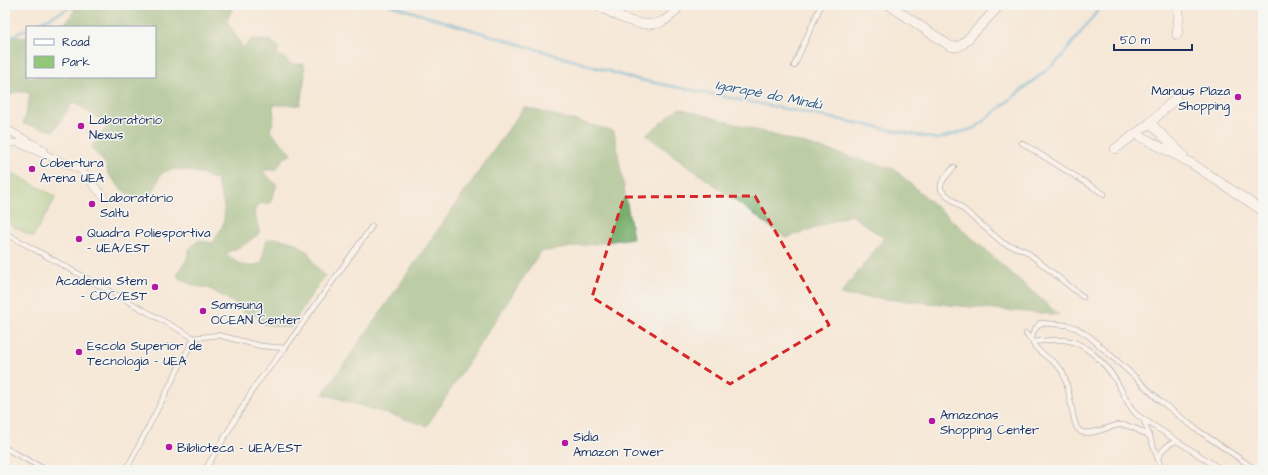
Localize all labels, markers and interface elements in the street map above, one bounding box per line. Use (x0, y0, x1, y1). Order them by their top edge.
legend (26, 26, 156, 78)
scale bar (1114, 26, 1192, 52)
text: 50 m (1120, 32, 1151, 49)
text: Road (62, 34, 90, 51)
text: Park (62, 54, 90, 71)
water label: Igarapé do Mindú (714, 75, 825, 115)
place label: Manaus Plaza Shopping (1151, 82, 1230, 116)
marker: Manaus Plaza Shopping (1233, 92, 1243, 102)
place label: Laboratório Nexus (89, 111, 163, 144)
marker: Laboratório Nexus (76, 121, 86, 131)
place label: Cobertura Arena UEA (40, 154, 105, 187)
marker: Cobertura Arena UEA (27, 164, 37, 174)
place label: Laboratório Saltu (100, 189, 174, 222)
marker: Laboratório Saltu (87, 199, 97, 209)
place label: Quadra Poliesportiva - UEA/EST (87, 224, 211, 257)
marker: Quadra Poliesportiva - UEA/EST (74, 234, 84, 244)
place label: Academia Stem - CDC/EST (55, 272, 148, 305)
marker: Academia Stem - CDC/EST (150, 282, 160, 292)
place label: Samsung OCEAN Center (211, 296, 301, 329)
marker: Samsung OCEAN Center (198, 306, 208, 316)
place label: Escola Superior de Tecnologia - UEA (87, 337, 202, 371)
marker: Escola Superior de Tecnologia - UEA (74, 347, 84, 357)
place label: Amazonas Shopping Center (940, 406, 1039, 440)
marker: Amazonas Shopping Center (927, 416, 937, 426)
place label: Sidia Amazon Tower (573, 428, 664, 461)
marker: Sidia Amazon Tower (560, 438, 570, 448)
place label: Biblioteca - UEA/EST (177, 439, 303, 457)
marker: Biblioteca - UEA/EST (164, 442, 174, 452)

